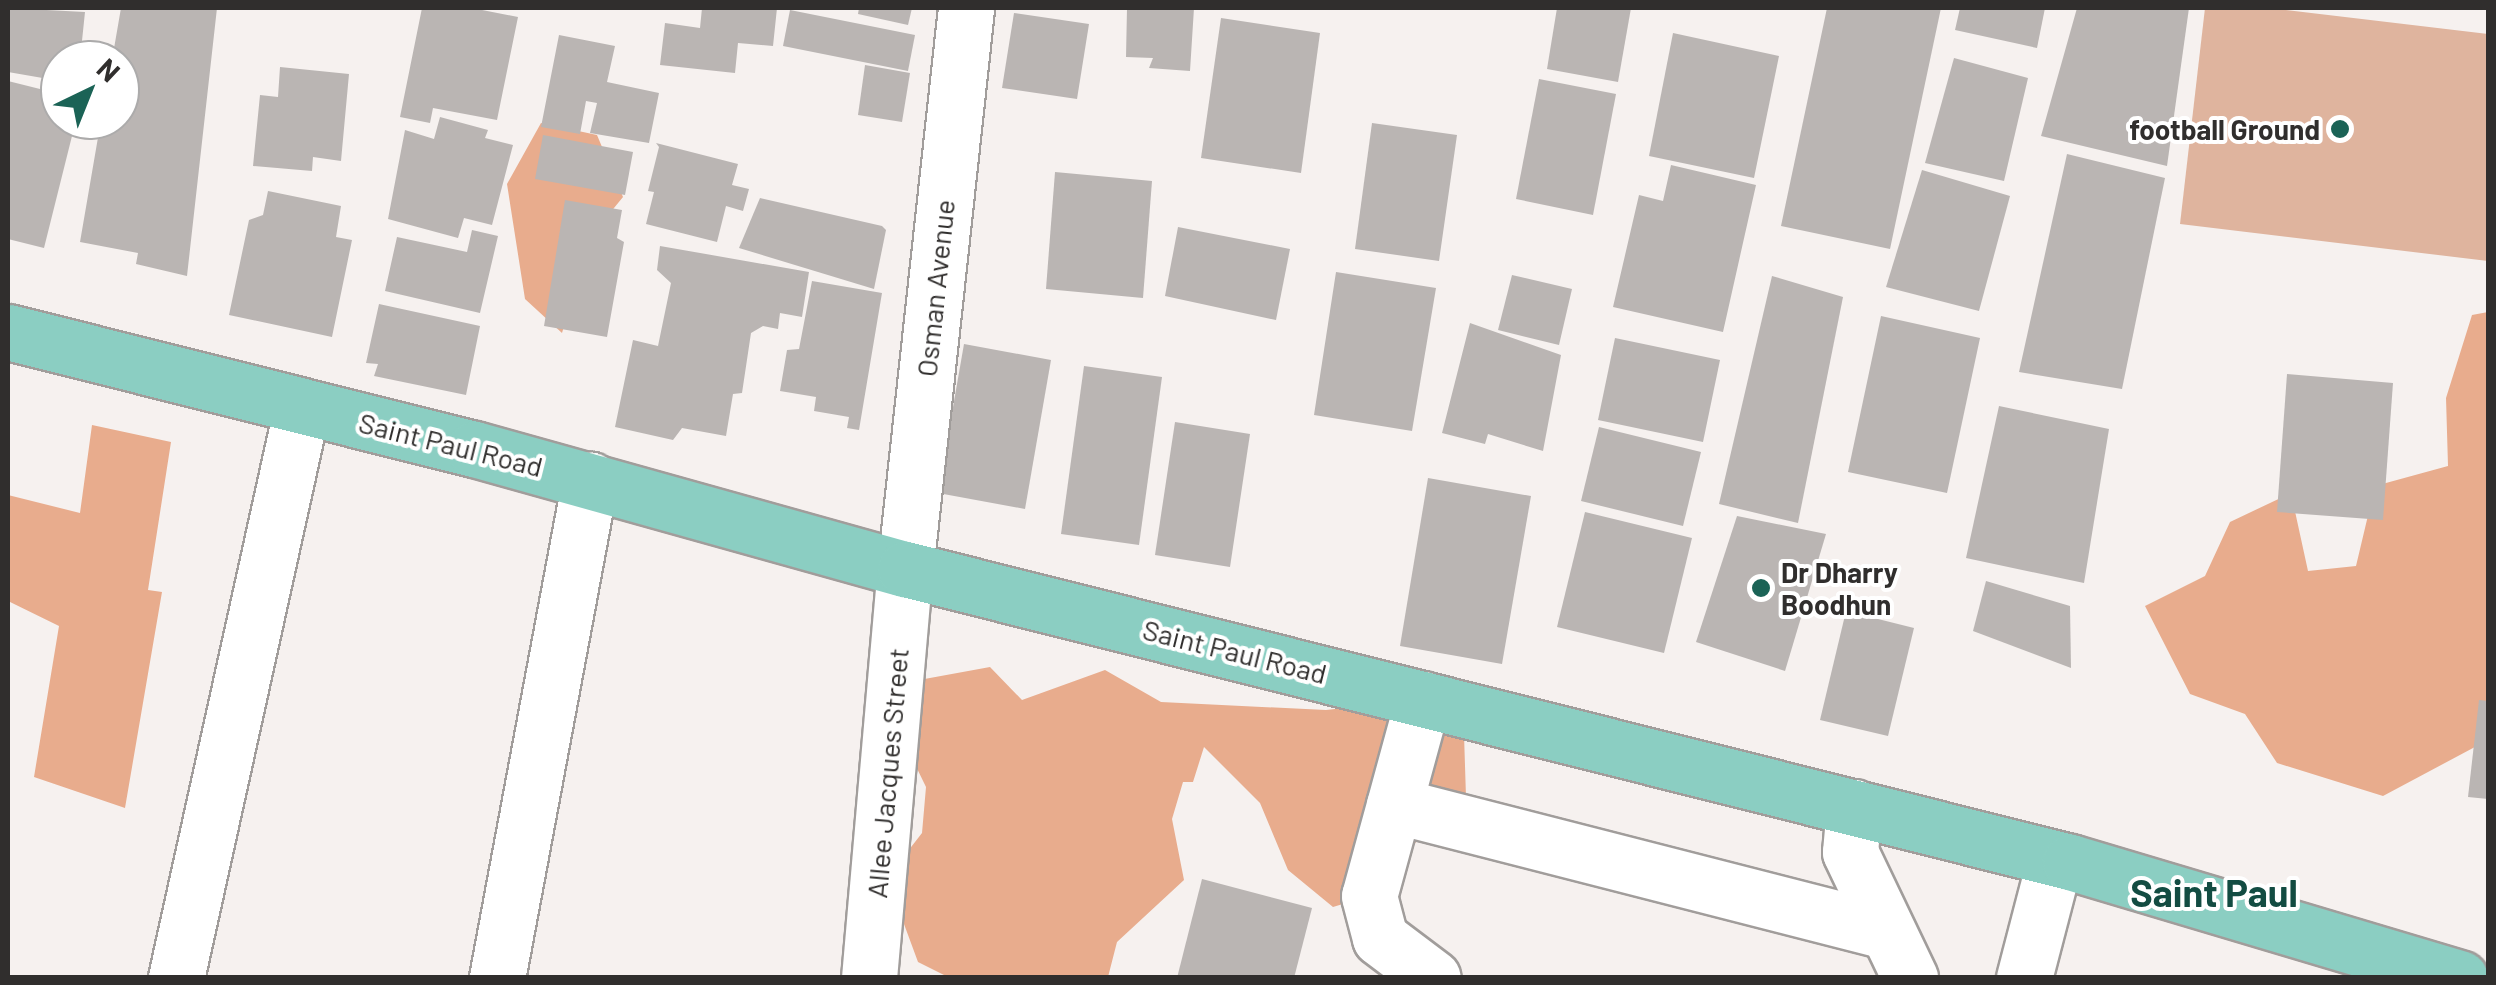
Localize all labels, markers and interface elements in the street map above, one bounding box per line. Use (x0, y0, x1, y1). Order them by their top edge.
north arrow (40, 40, 140, 140)
text: N (91, 51, 128, 88)
place label: football Ground (2129, 112, 2320, 146)
marker: football Ground (2329, 118, 2351, 140)
street label: Osman Avenue (909, 198, 961, 378)
street label: Saint Paul Road (356, 405, 546, 483)
place label: Dr Dharry Boodhun (1781, 555, 1898, 621)
marker: Dr Dharry Boodhun (1750, 577, 1772, 599)
street label: Saint Paul Road (1140, 612, 1330, 690)
street label: Allee Jacques Street (859, 647, 915, 899)
district label: Saint Paul (2130, 870, 2298, 916)

